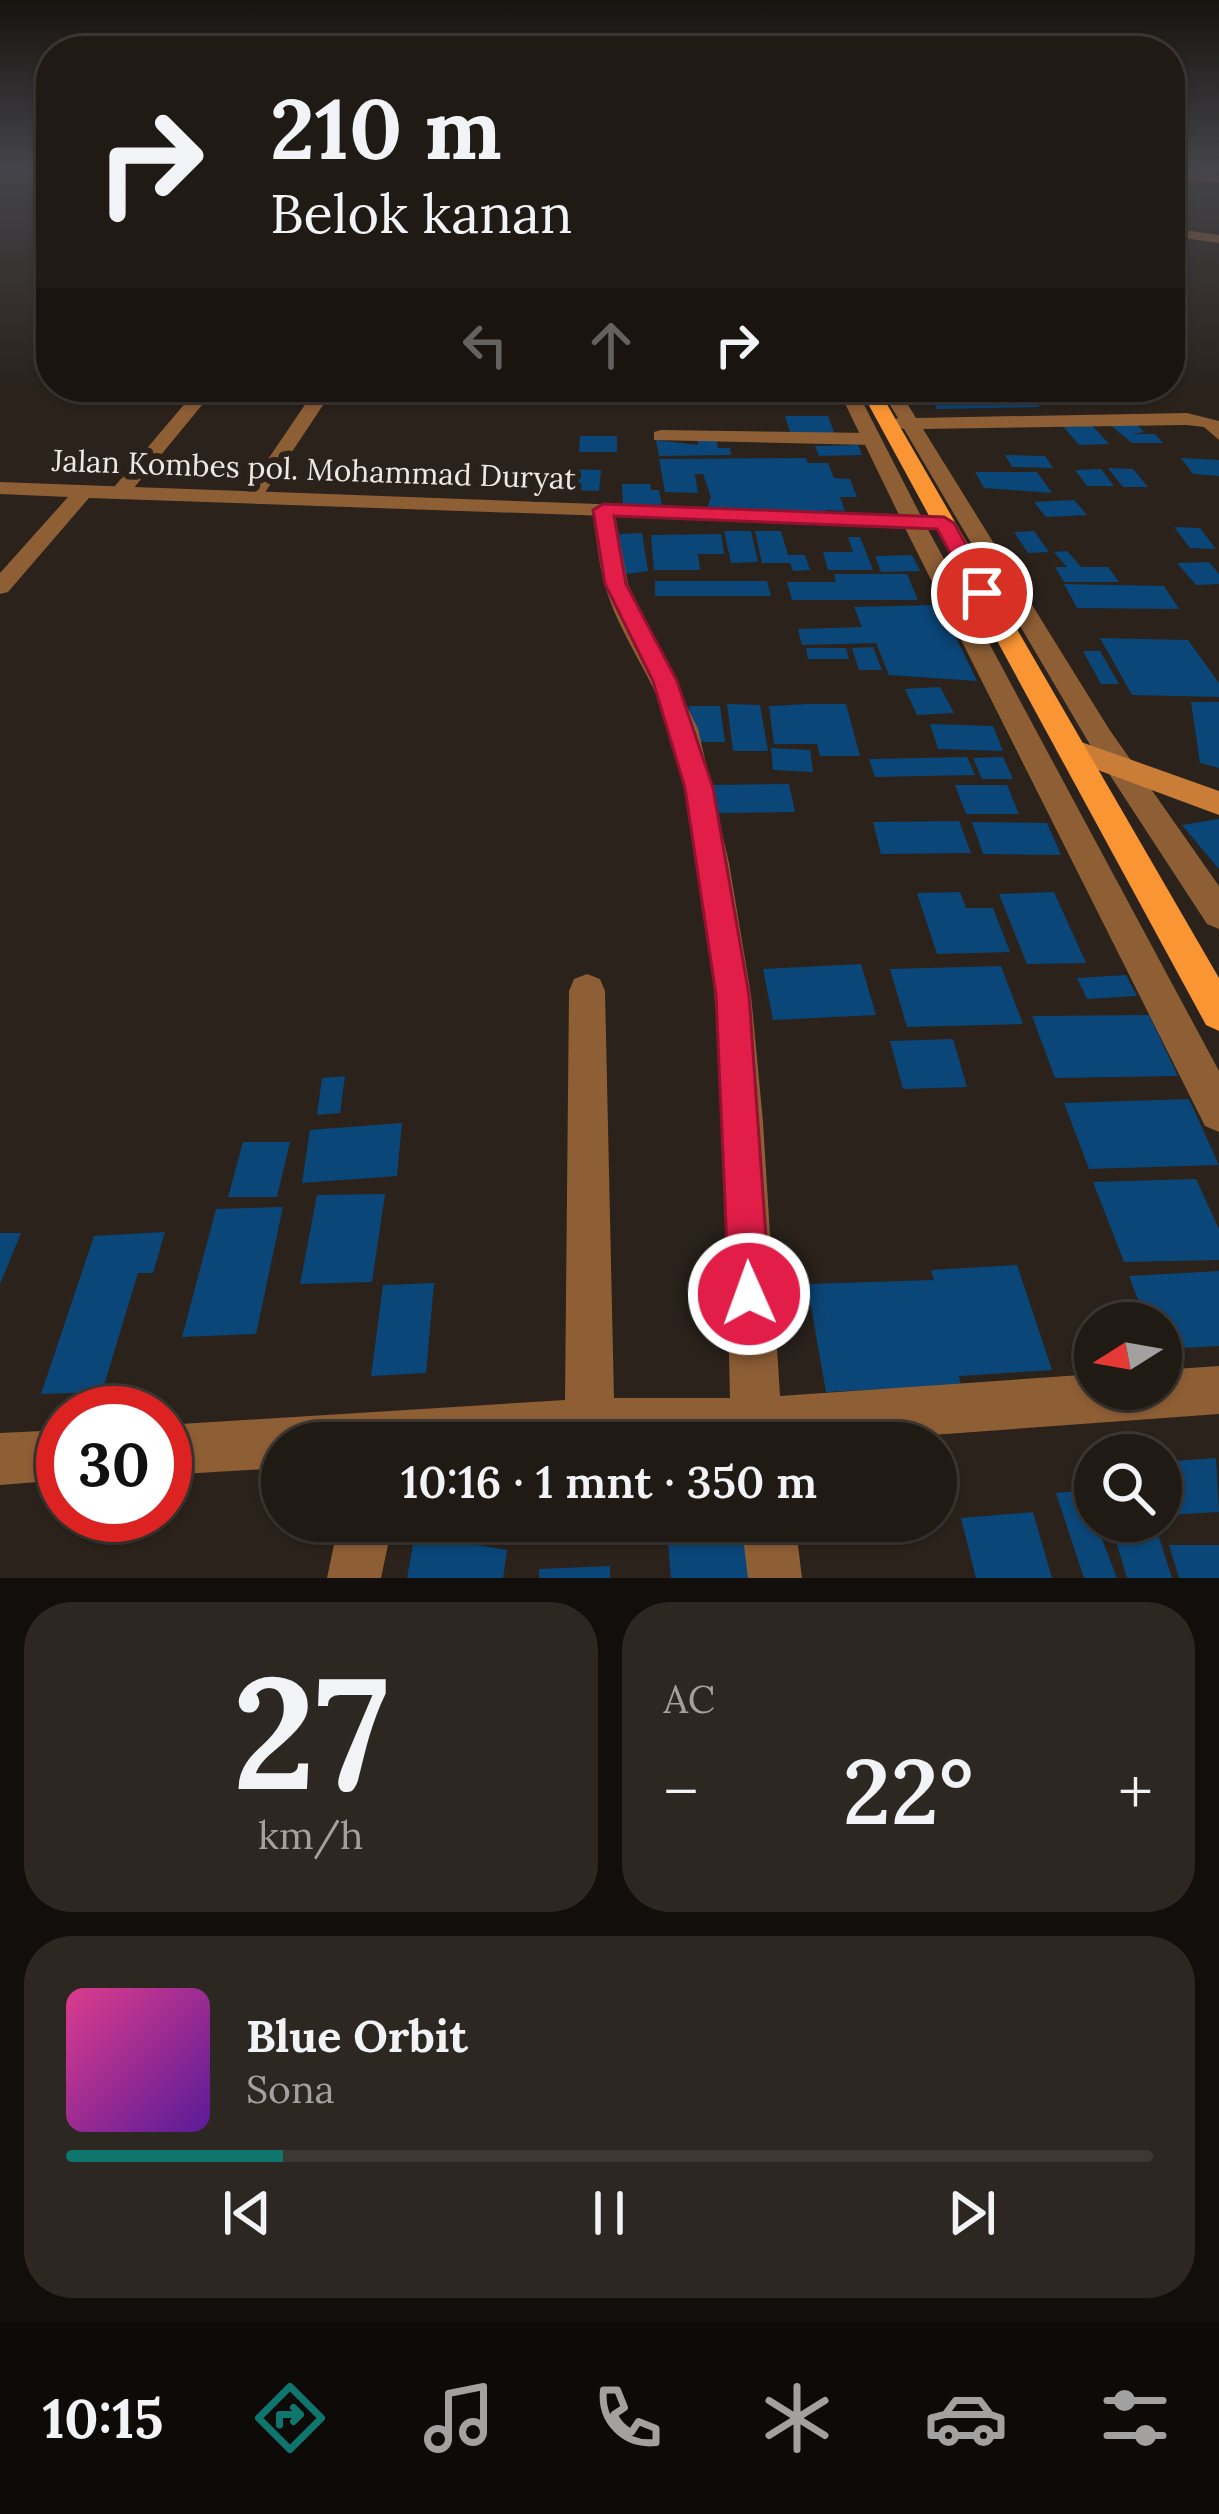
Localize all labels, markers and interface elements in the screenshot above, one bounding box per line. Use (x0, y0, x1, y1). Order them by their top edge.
text: 210 m (270, 74, 502, 182)
icon: right (72, 84, 228, 240)
text: Belok kanan (270, 179, 573, 248)
icon: left (452, 312, 518, 378)
icon: ahead (578, 312, 644, 378)
icon: right (704, 312, 770, 378)
street label: Jalan Kombes pol. Mohammad Duryat (50, 441, 577, 498)
pin (931, 542, 1033, 644)
icon: arrive (949, 560, 1015, 626)
position arrow (686, 1231, 812, 1357)
north arrow (1074, 1302, 1182, 1410)
map controls (1074, 1302, 1182, 1542)
speed limit sign: 30 (36, 1386, 192, 1542)
button: search (1074, 1434, 1182, 1542)
text: 10:16 · 1 mnt · 350 m (401, 1453, 817, 1510)
text: 27 (233, 1632, 389, 1832)
text: AC (664, 1674, 715, 1724)
text: 22° (843, 1733, 974, 1849)
text: − (664, 1749, 698, 1833)
text: + (1118, 1749, 1153, 1833)
text: km/h (258, 1810, 363, 1860)
text: Blue Orbit (246, 2007, 468, 2064)
text: Sona (246, 2064, 335, 2114)
icon: previous (214, 2180, 280, 2246)
icon: pause (576, 2180, 642, 2246)
icon: next (939, 2180, 1005, 2246)
icon: directions (248, 2376, 332, 2460)
icon: music (417, 2376, 501, 2460)
icon: phone (586, 2376, 670, 2460)
icon: climate (755, 2376, 839, 2460)
icon: car (924, 2376, 1008, 2460)
icon: filters (1093, 2376, 1177, 2460)
text: 10:15 (42, 2384, 163, 2453)

